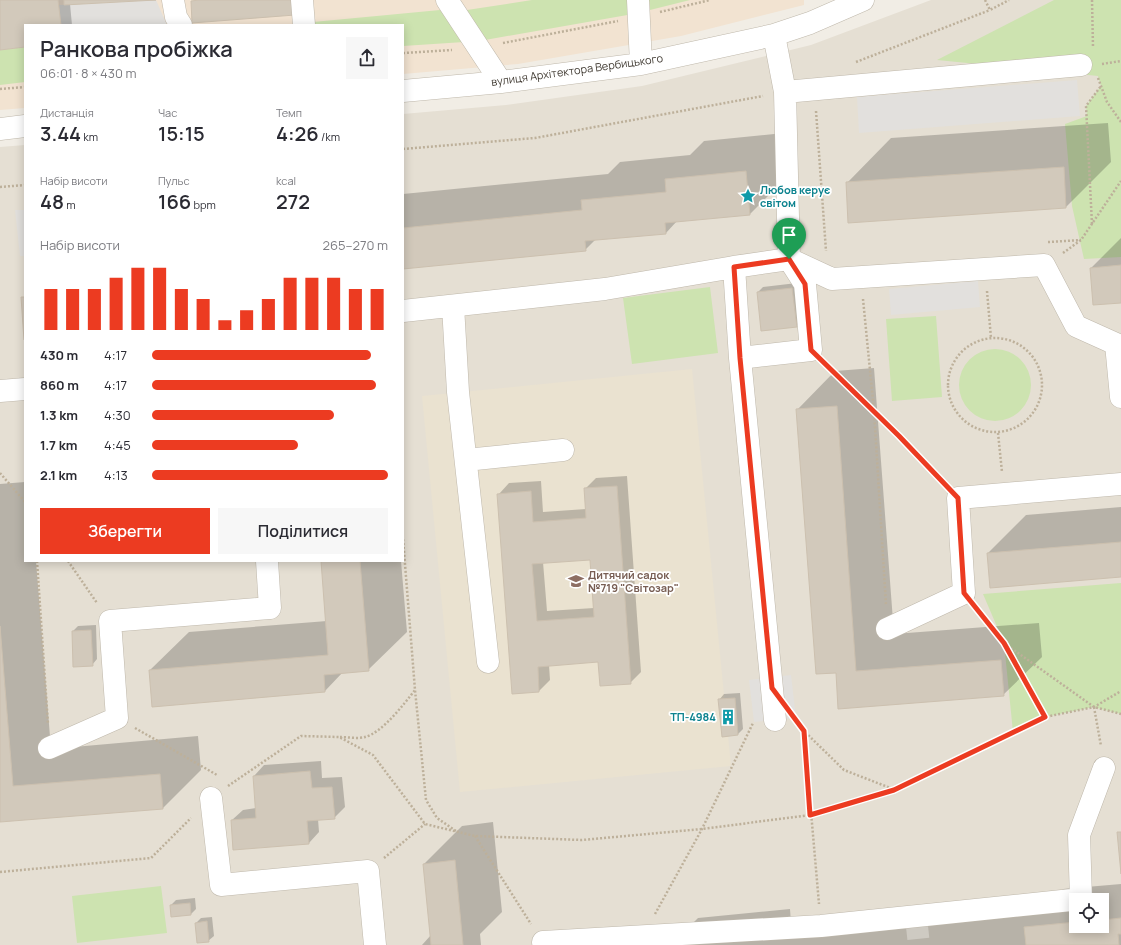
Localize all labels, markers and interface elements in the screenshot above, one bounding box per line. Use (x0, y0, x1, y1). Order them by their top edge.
text: Ранкова пробіжка (40, 34, 233, 64)
button: share (346, 37, 388, 79)
street label: вулиця Архітектора Вербицького (490, 50, 664, 89)
text: 06:01 · 8 × 430 m (40, 64, 137, 82)
text: Дистанція (40, 105, 94, 120)
text: Час (158, 105, 177, 120)
text: Темп (276, 105, 302, 120)
text: 3.44 (40, 120, 81, 147)
text: 15:15 (158, 120, 205, 147)
text: 4:26 (276, 120, 319, 147)
text: km (81, 129, 98, 144)
text: /km (319, 129, 340, 144)
text: Набір висоти (40, 173, 108, 188)
text: Пульс (158, 173, 190, 188)
text: kcal (276, 173, 296, 188)
place label: Любов керує світом (760, 182, 830, 210)
place icon: Любов керує світом (739, 187, 757, 205)
text: 48 (40, 188, 64, 215)
text: 166 (158, 188, 191, 215)
text: 272 (276, 188, 310, 215)
text: m (64, 197, 76, 212)
text: bpm (191, 197, 216, 212)
pin (772, 218, 806, 259)
icon: arrive (778, 224, 800, 246)
text: Набір висоти (40, 236, 120, 254)
text: 265–270 m (323, 236, 388, 254)
text: 430 m (40, 346, 78, 364)
text: 4:17 (104, 346, 127, 364)
text: 860 m (40, 376, 79, 394)
text: 4:17 (104, 376, 127, 394)
text: 1.3 km (40, 406, 78, 424)
text: 4:30 (104, 406, 131, 424)
text: 1.7 km (40, 436, 77, 454)
text: 4:45 (104, 436, 131, 454)
text: 2.1 km (40, 466, 77, 484)
text: 4:13 (104, 466, 128, 484)
button: Зберегти (40, 508, 210, 554)
button: Поділитися (218, 508, 388, 554)
place label: Дитячий садок №719 "Світозар" (588, 567, 679, 595)
school or university icon: Дитячий садок №719 "Світозар" (567, 572, 585, 590)
building icon: ТП-4984 (719, 708, 737, 726)
place label: ТП-4984 (670, 709, 716, 724)
map controls (1069, 893, 1109, 933)
button: locate (1069, 893, 1109, 933)

